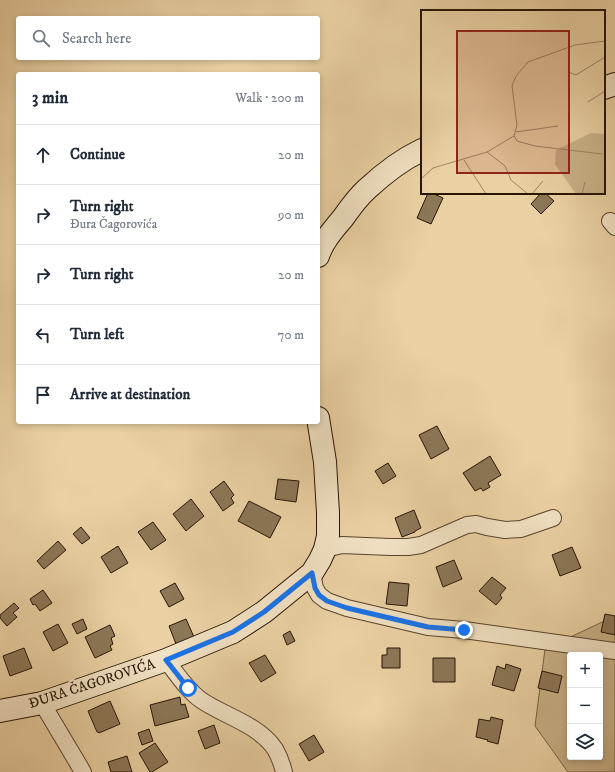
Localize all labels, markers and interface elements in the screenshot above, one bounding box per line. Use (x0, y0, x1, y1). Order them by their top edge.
inset map (421, 10, 605, 194)
search box (16, 16, 320, 60)
icon: search (30, 27, 52, 49)
text: Search here (62, 29, 131, 48)
text: 3 min (32, 87, 68, 109)
text: Walk · 200 m (235, 90, 304, 106)
icon: ahead (32, 144, 54, 166)
text: Continue (70, 145, 125, 164)
text: 20 m (278, 147, 304, 163)
text: Turn right (70, 197, 133, 216)
icon: right (32, 204, 54, 226)
text: 90 m (278, 207, 304, 223)
text: Đura Čagorovića (70, 216, 157, 232)
icon: right (32, 264, 54, 286)
text: Turn right (70, 265, 133, 284)
text: 20 m (278, 267, 304, 283)
icon: left (32, 324, 54, 346)
text: Turn left (70, 325, 124, 344)
text: 70 m (278, 327, 304, 343)
icon: arrive (32, 384, 54, 406)
text: Arrive at destination (70, 385, 190, 404)
route end (455, 621, 473, 639)
map controls (567, 652, 603, 760)
button: + (567, 652, 603, 688)
street label: ĐURA ČAGOROVIĆA (27, 655, 158, 713)
route start (179, 679, 197, 697)
button: − (567, 688, 603, 724)
button: layers (567, 724, 603, 760)

